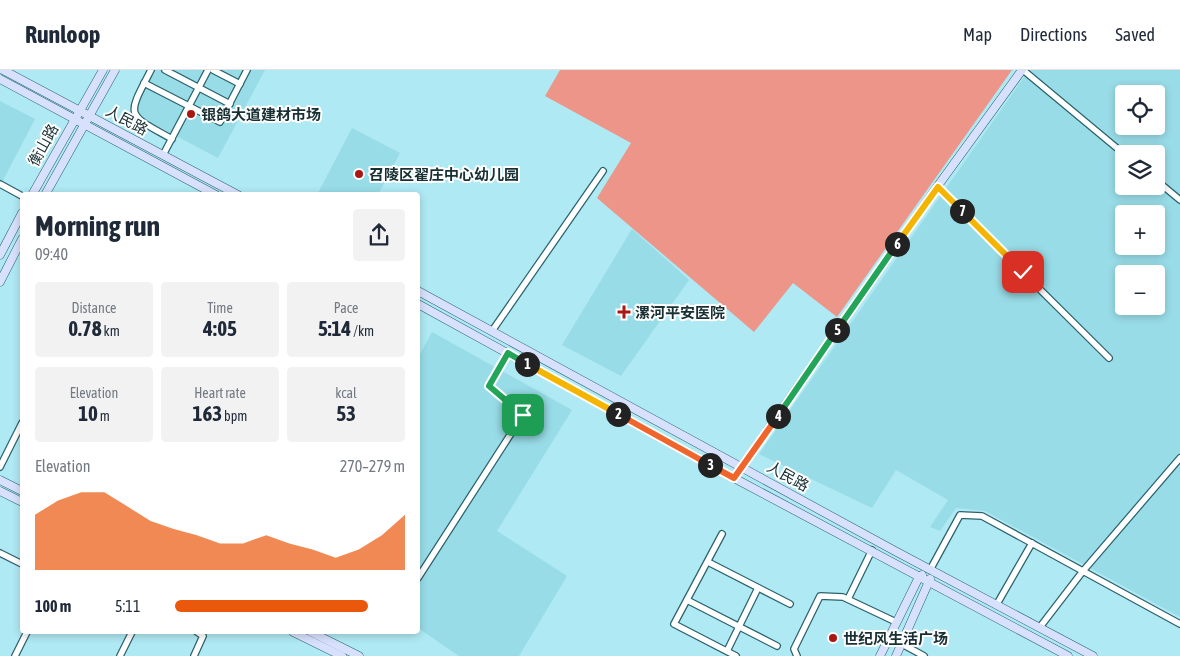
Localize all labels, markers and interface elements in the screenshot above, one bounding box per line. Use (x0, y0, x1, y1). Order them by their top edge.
text: Runloop (25, 21, 100, 48)
text: Map (963, 24, 992, 45)
text: Directions (1020, 24, 1087, 45)
text: Saved (1115, 24, 1155, 45)
map controls (1115, 85, 1165, 315)
button: locate (1115, 85, 1165, 135)
street label: 人民路 (103, 102, 151, 138)
place label: 银鸽大道建材市场 (201, 106, 321, 123)
marker: 银鸽大道建材市场 (185, 108, 197, 120)
street label: 衡山路 (25, 121, 61, 169)
button: layers (1115, 145, 1165, 195)
place label: 召陵区翟庄中心幼儿园 (369, 166, 519, 183)
marker: 召陵区翟庄中心幼儿园 (353, 168, 365, 180)
pin: 7 (950, 198, 974, 224)
text: 7 (959, 203, 966, 219)
button: + (1115, 205, 1165, 255)
button: share (353, 209, 405, 261)
text: Morning run (35, 210, 160, 242)
pin: 6 (884, 232, 910, 256)
text: 6 (894, 236, 901, 252)
text: 09:40 (35, 245, 68, 263)
pin (1002, 251, 1044, 293)
icon: check (1009, 258, 1037, 286)
button: − (1115, 265, 1165, 315)
text: Distance (72, 300, 116, 316)
text: Time (207, 300, 233, 316)
text: Pace (334, 300, 358, 316)
place label: 漯河平安医院 (635, 304, 725, 321)
marker: 漯河平安医院 (617, 305, 631, 319)
text: 0.78 (68, 316, 102, 340)
text: 4:05 (203, 316, 237, 340)
text: 5:14 (318, 316, 351, 340)
pin: 5 (824, 318, 850, 342)
text: 5 (834, 322, 841, 338)
text: km (102, 323, 120, 339)
text: /km (351, 323, 374, 339)
pin: 1 (514, 352, 540, 376)
text: 1 (524, 356, 531, 372)
text: Elevation (70, 385, 118, 401)
text: Heart rate (194, 385, 246, 401)
text: kcal (335, 385, 357, 401)
pin (502, 394, 544, 436)
text: 10 (78, 401, 98, 425)
text: 163 (193, 401, 222, 425)
text: 53 (336, 401, 356, 425)
icon: arrive (509, 401, 537, 429)
pin: 2 (606, 402, 630, 426)
pin: 4 (766, 404, 790, 428)
text: 2 (615, 406, 622, 422)
text: m (98, 408, 110, 424)
text: bpm (222, 408, 247, 424)
text: 4 (775, 408, 782, 424)
pin: 3 (698, 452, 722, 478)
text: Elevation (35, 457, 90, 475)
text: 270–279 m (340, 457, 405, 475)
text: 3 (707, 457, 714, 473)
street label: 人民路 (764, 458, 812, 494)
text: 100 m (35, 597, 71, 615)
text: 5:11 (115, 597, 140, 615)
place label: 世纪风生活广场 (843, 630, 948, 647)
marker: 世纪风生活广场 (827, 632, 839, 644)

